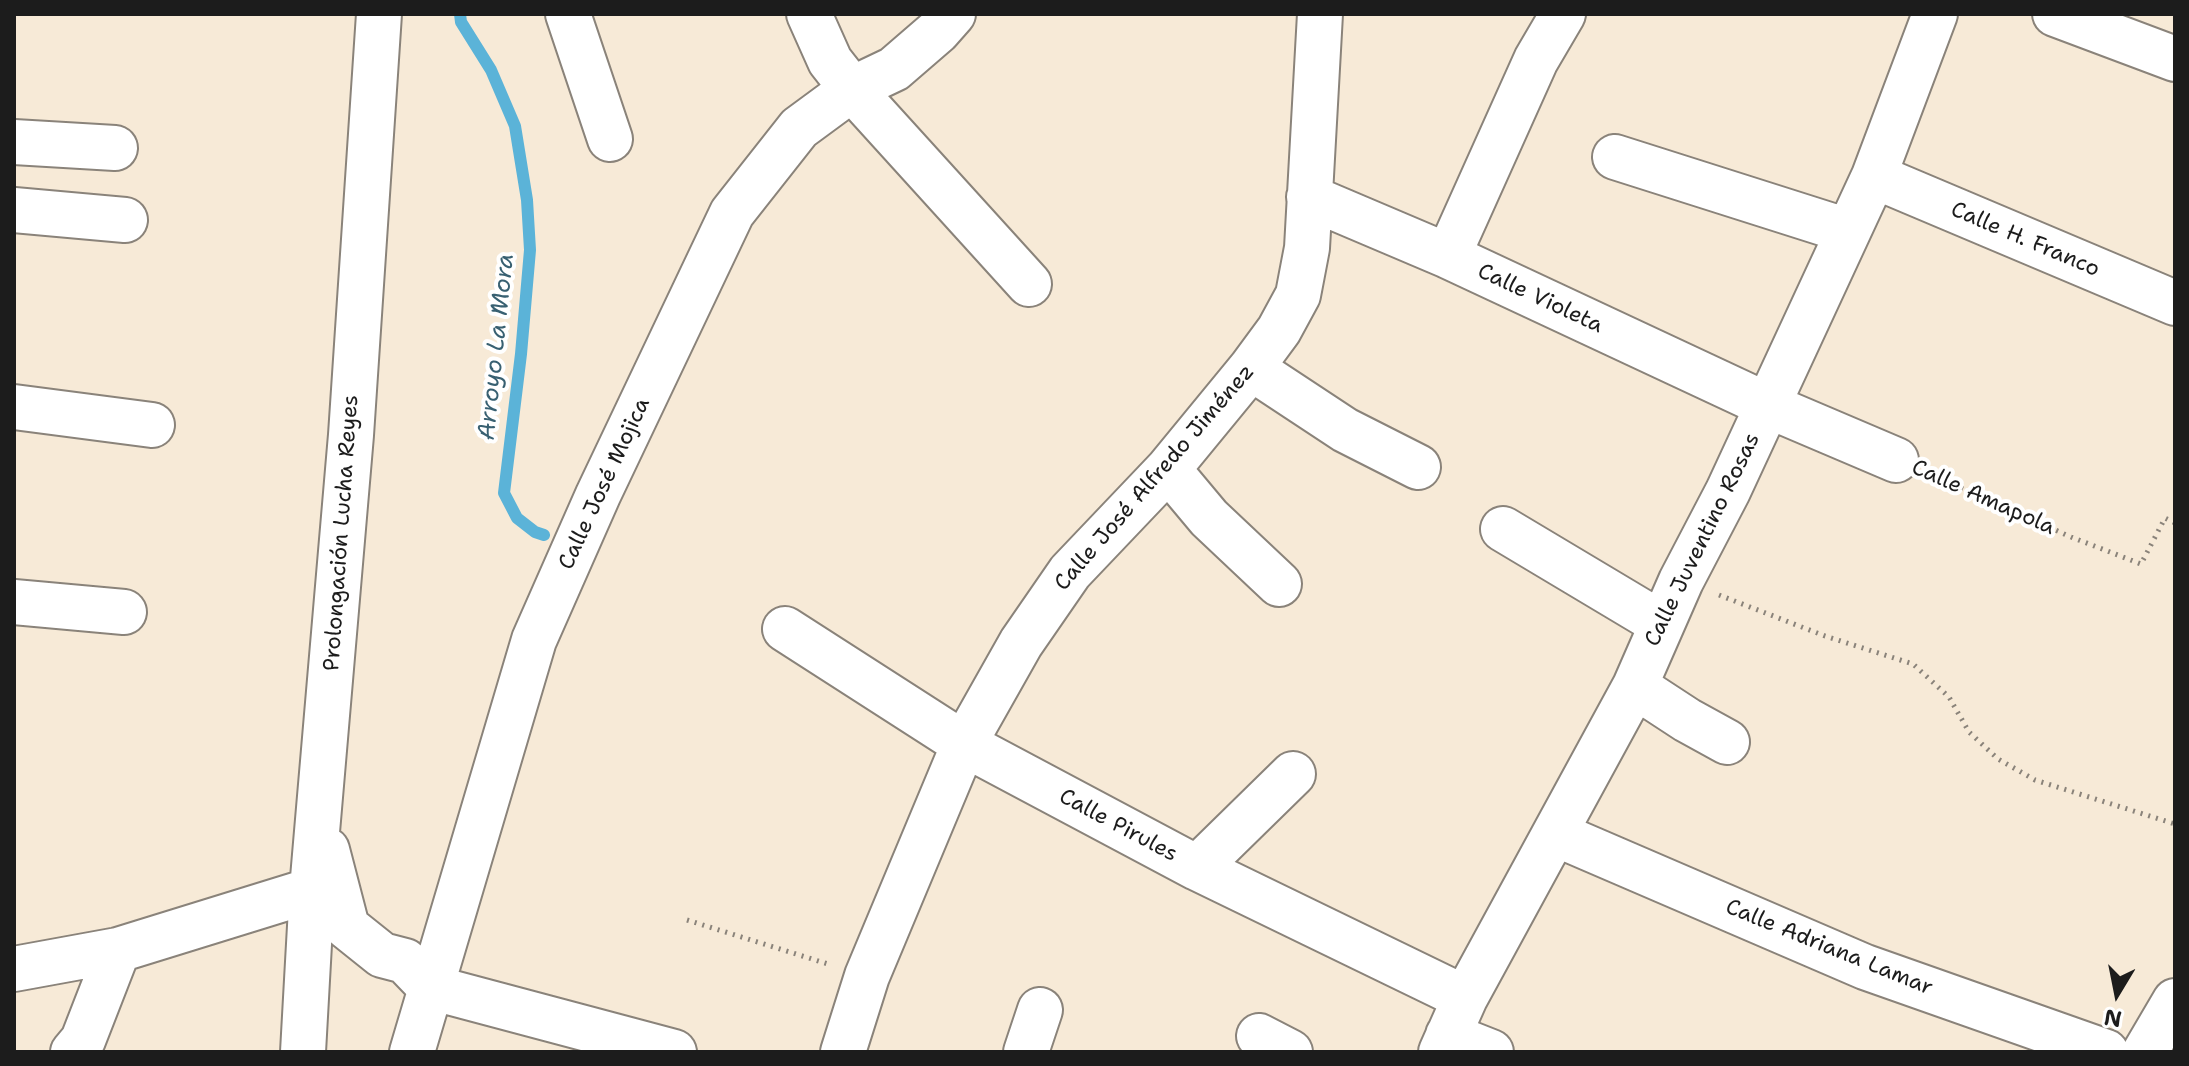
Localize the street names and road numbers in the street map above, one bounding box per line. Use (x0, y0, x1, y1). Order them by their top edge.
street label: Calle H. Franco (1947, 197, 2103, 283)
street label: Calle Violeta (1473, 258, 1607, 340)
street label: Calle José Alfredo Jiménez (1050, 359, 1260, 597)
street label: Prolongación Lucha Reyes (319, 394, 365, 672)
street label: Calle José Mojica (554, 394, 656, 574)
street label: Calle Juventino Rosas (1640, 429, 1766, 651)
street label: Calle Amapola (1907, 455, 2059, 541)
street label: Calle Pirules (1054, 784, 1182, 868)
street label: Calle Adriana Lamar (1721, 894, 1937, 1002)

